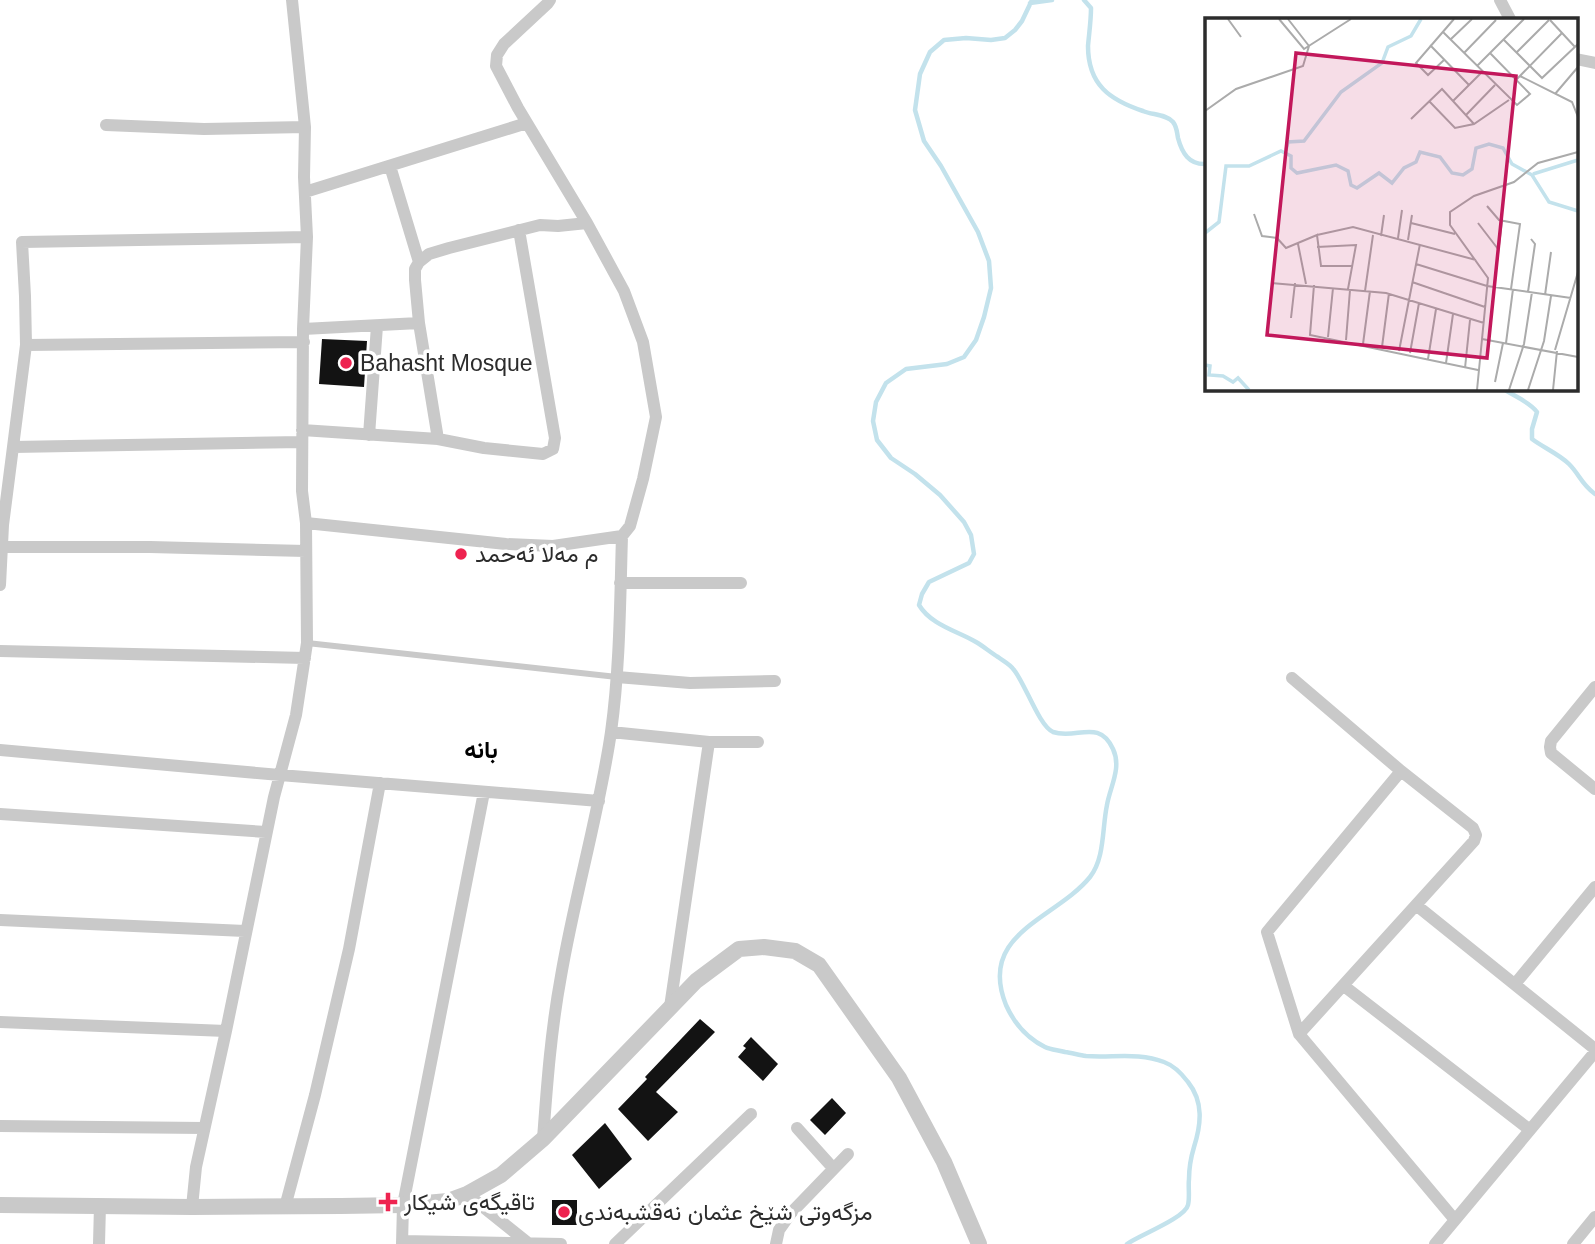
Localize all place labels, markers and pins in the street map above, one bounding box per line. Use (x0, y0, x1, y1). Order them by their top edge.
place label: Bahasht Mosque (360, 350, 533, 376)
marker: Bahasht Mosque (338, 355, 354, 371)
place label: م مەلا ئەحمد (475, 541, 599, 569)
marker: م مەلا ئەحمد (453, 546, 469, 562)
place label: تاقیگەی شیکار (403, 1189, 535, 1217)
marker: تاقیگەی شیکار (378, 1192, 398, 1212)
place label: مزگەوتی شێخ عثمان نەقشبەندی (578, 1199, 872, 1228)
marker: مزگەوتی شێخ عثمان نەقشبەندی (556, 1204, 572, 1220)

